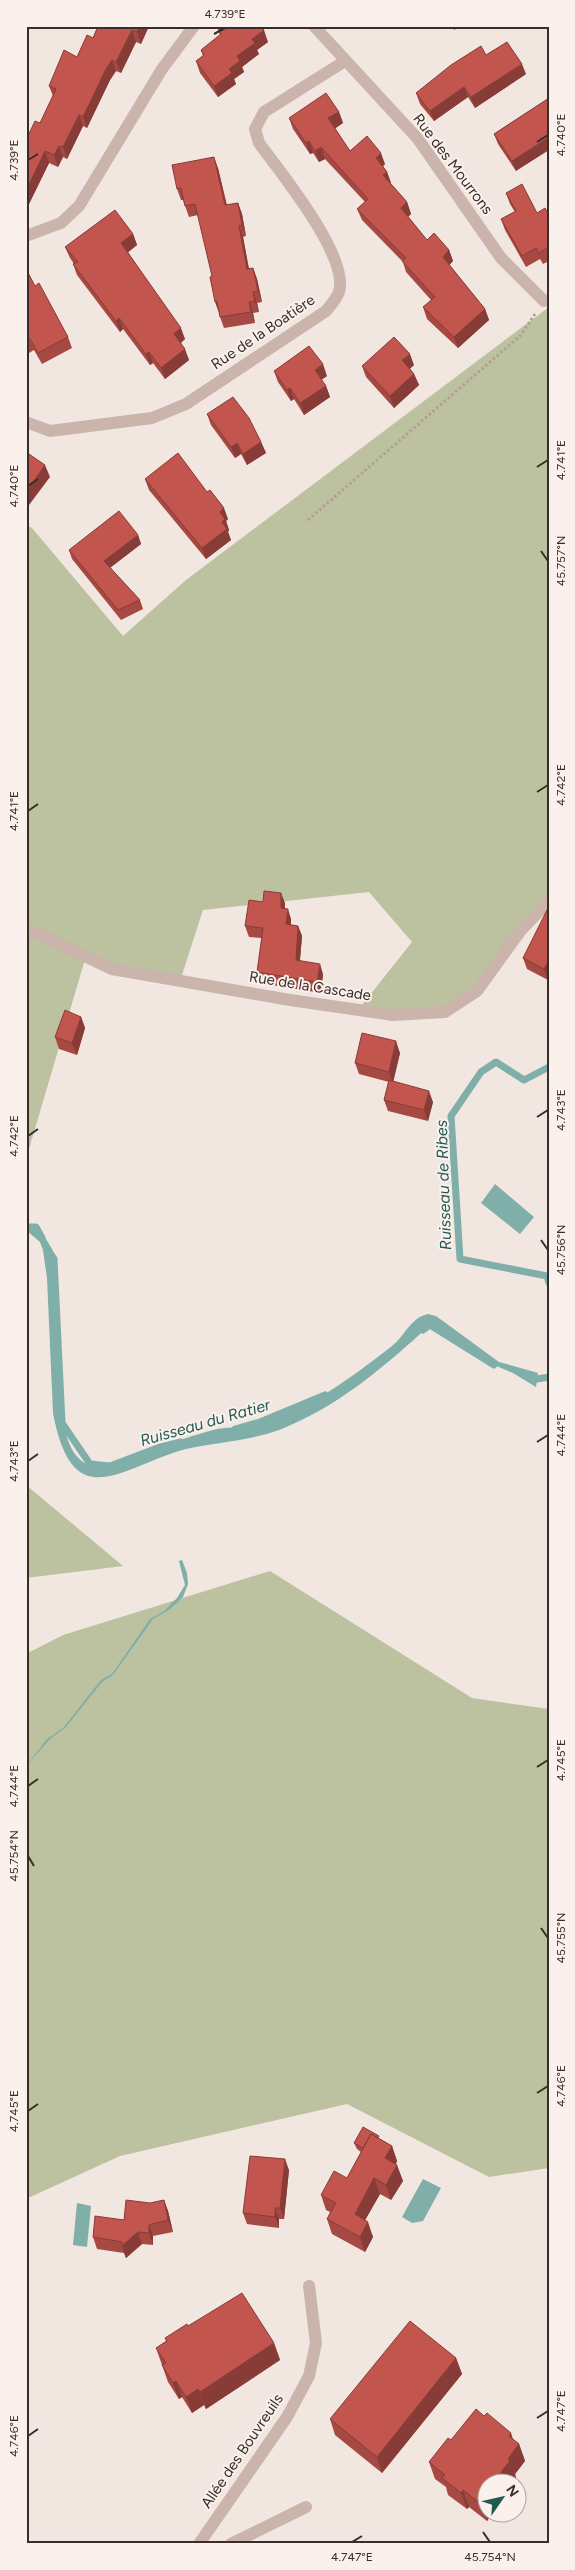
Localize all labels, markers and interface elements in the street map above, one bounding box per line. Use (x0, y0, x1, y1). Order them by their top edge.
text: 4.739°E (204, 7, 246, 21)
street label: Rue des Mourrons (409, 110, 497, 218)
text: 4.740°E (554, 113, 568, 157)
text: 4.739°E (7, 139, 21, 181)
street label: Rue de la Boatière (208, 291, 318, 373)
text: 4.741°E (554, 440, 568, 480)
text: 4.740°E (7, 464, 21, 508)
text: 45.757°N (554, 536, 568, 586)
text: 4.742°E (554, 764, 568, 806)
text: 4.741°E (7, 791, 21, 831)
street label: Rue de la Cascade (248, 967, 372, 1005)
text: 4.743°E (554, 1089, 568, 1131)
text: 4.742°E (7, 1115, 21, 1157)
water label: Ruisseau de Ribes (432, 1119, 455, 1250)
text: 45.756°N (554, 1225, 568, 1275)
water label: Ruisseau du Ratier (138, 1395, 273, 1450)
text: 4.744°E (554, 1414, 568, 1456)
text: 4.743°E (7, 1440, 21, 1482)
text: 4.745°E (554, 1739, 568, 1781)
text: 4.744°E (7, 1765, 21, 1807)
text: 45.754°N (7, 1830, 21, 1882)
text: 45.755°N (554, 1913, 568, 1963)
text: 4.746°E (554, 2065, 568, 2107)
text: 4.745°E (7, 2090, 21, 2132)
street label: Allée des Bouvreuils (197, 2390, 287, 2512)
text: 4.747°E (554, 2390, 568, 2432)
text: 4.746°E (7, 2415, 21, 2457)
north arrow (478, 2472, 528, 2522)
text: N (502, 2482, 522, 2500)
text: 4.747°E (331, 2550, 373, 2564)
text: 45.754°N (464, 2550, 516, 2564)

